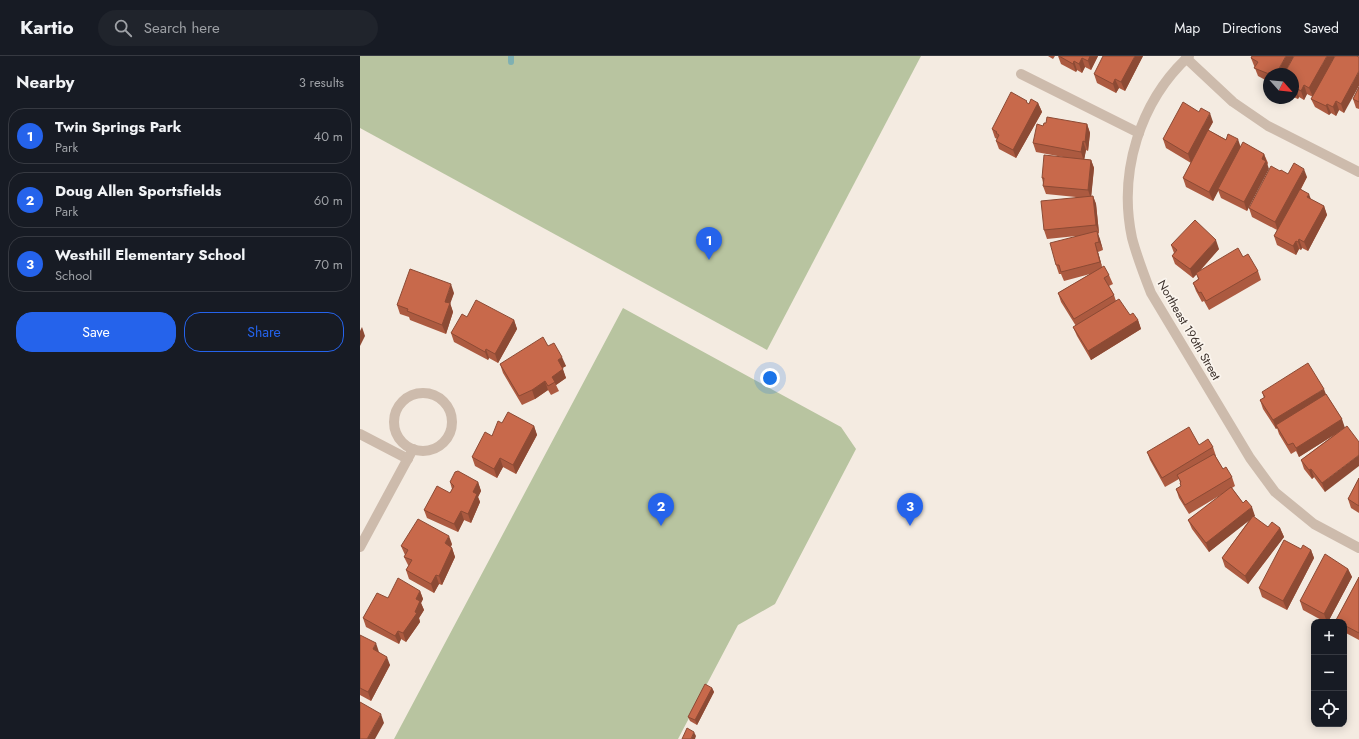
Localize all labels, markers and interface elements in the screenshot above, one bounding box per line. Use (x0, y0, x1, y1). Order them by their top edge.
search box (98, 10, 378, 46)
text: Kartio (20, 14, 74, 41)
icon: search (112, 17, 134, 39)
text: Search here (144, 17, 220, 39)
text: Map (1174, 18, 1200, 38)
text: Directions (1222, 18, 1282, 38)
text: Saved (1304, 18, 1339, 38)
north arrow (1263, 68, 1299, 104)
text: Nearby (16, 70, 74, 94)
text: 3 results (299, 73, 344, 92)
text: Twin Springs Park (55, 116, 182, 138)
text: 1 (27, 127, 33, 146)
text: 40 m (314, 127, 343, 146)
text: Park (55, 138, 78, 157)
text: Doug Allen Sportsfields (55, 180, 221, 202)
text: 2 (26, 191, 34, 210)
text: 60 m (314, 191, 343, 210)
text: Park (55, 202, 78, 221)
pin: 1 (696, 227, 722, 260)
text: Westhill Elementary School (55, 244, 245, 266)
text: 3 (26, 255, 34, 274)
text: 70 m (314, 255, 343, 274)
text: School (55, 266, 92, 285)
street label: Northeast 196th Street (1153, 277, 1225, 384)
button: Save (16, 312, 176, 352)
button: Share (184, 312, 344, 352)
your location (760, 368, 780, 388)
pin: 2 (648, 493, 674, 526)
pin: 3 (897, 493, 923, 526)
map controls (1311, 619, 1347, 727)
button: + (1311, 619, 1347, 655)
button: − (1311, 655, 1347, 691)
button: locate (1311, 691, 1347, 727)

